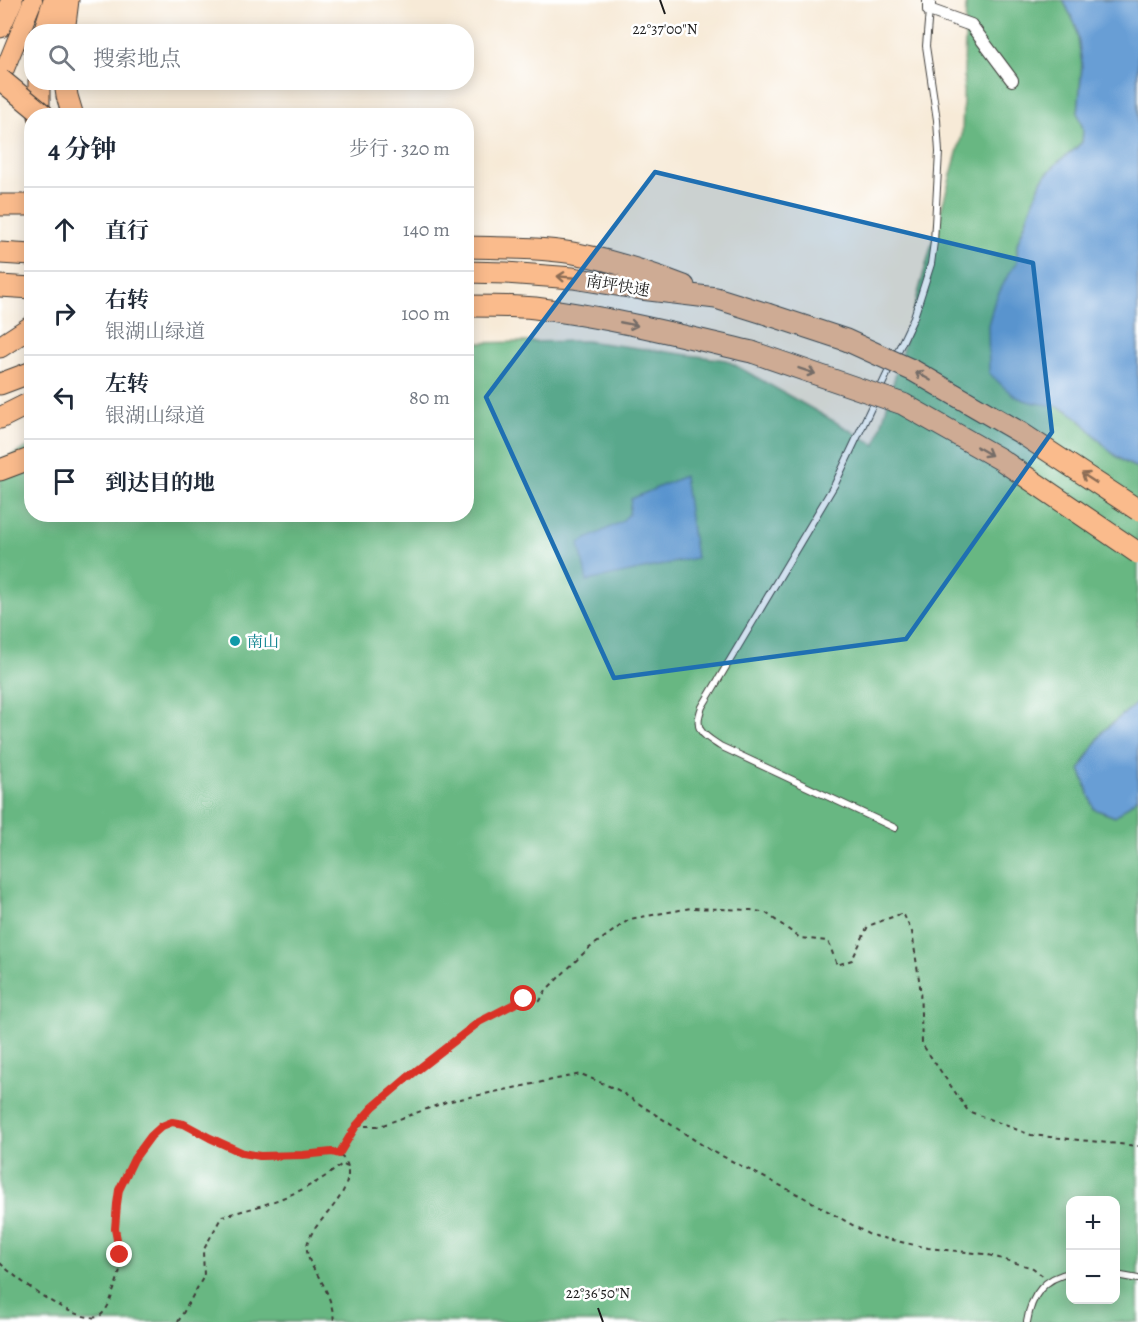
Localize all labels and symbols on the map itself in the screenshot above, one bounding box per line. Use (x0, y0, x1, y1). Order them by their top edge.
text: 22°37'00"N (632, 19, 698, 39)
street label: 南坪快速 (585, 270, 651, 302)
one-way arrow (556, 271, 576, 282)
one-way arrow (618, 319, 638, 330)
one-way arrow (797, 367, 816, 378)
one-way arrow (915, 370, 932, 382)
one-way arrow (976, 445, 993, 457)
one-way arrow (1081, 472, 1098, 484)
place label: 南山 (247, 631, 279, 653)
marker: 南山 (228, 634, 242, 648)
route start (510, 985, 536, 1011)
route end (106, 1241, 132, 1267)
text: 22°36'50"N (566, 1283, 630, 1303)

